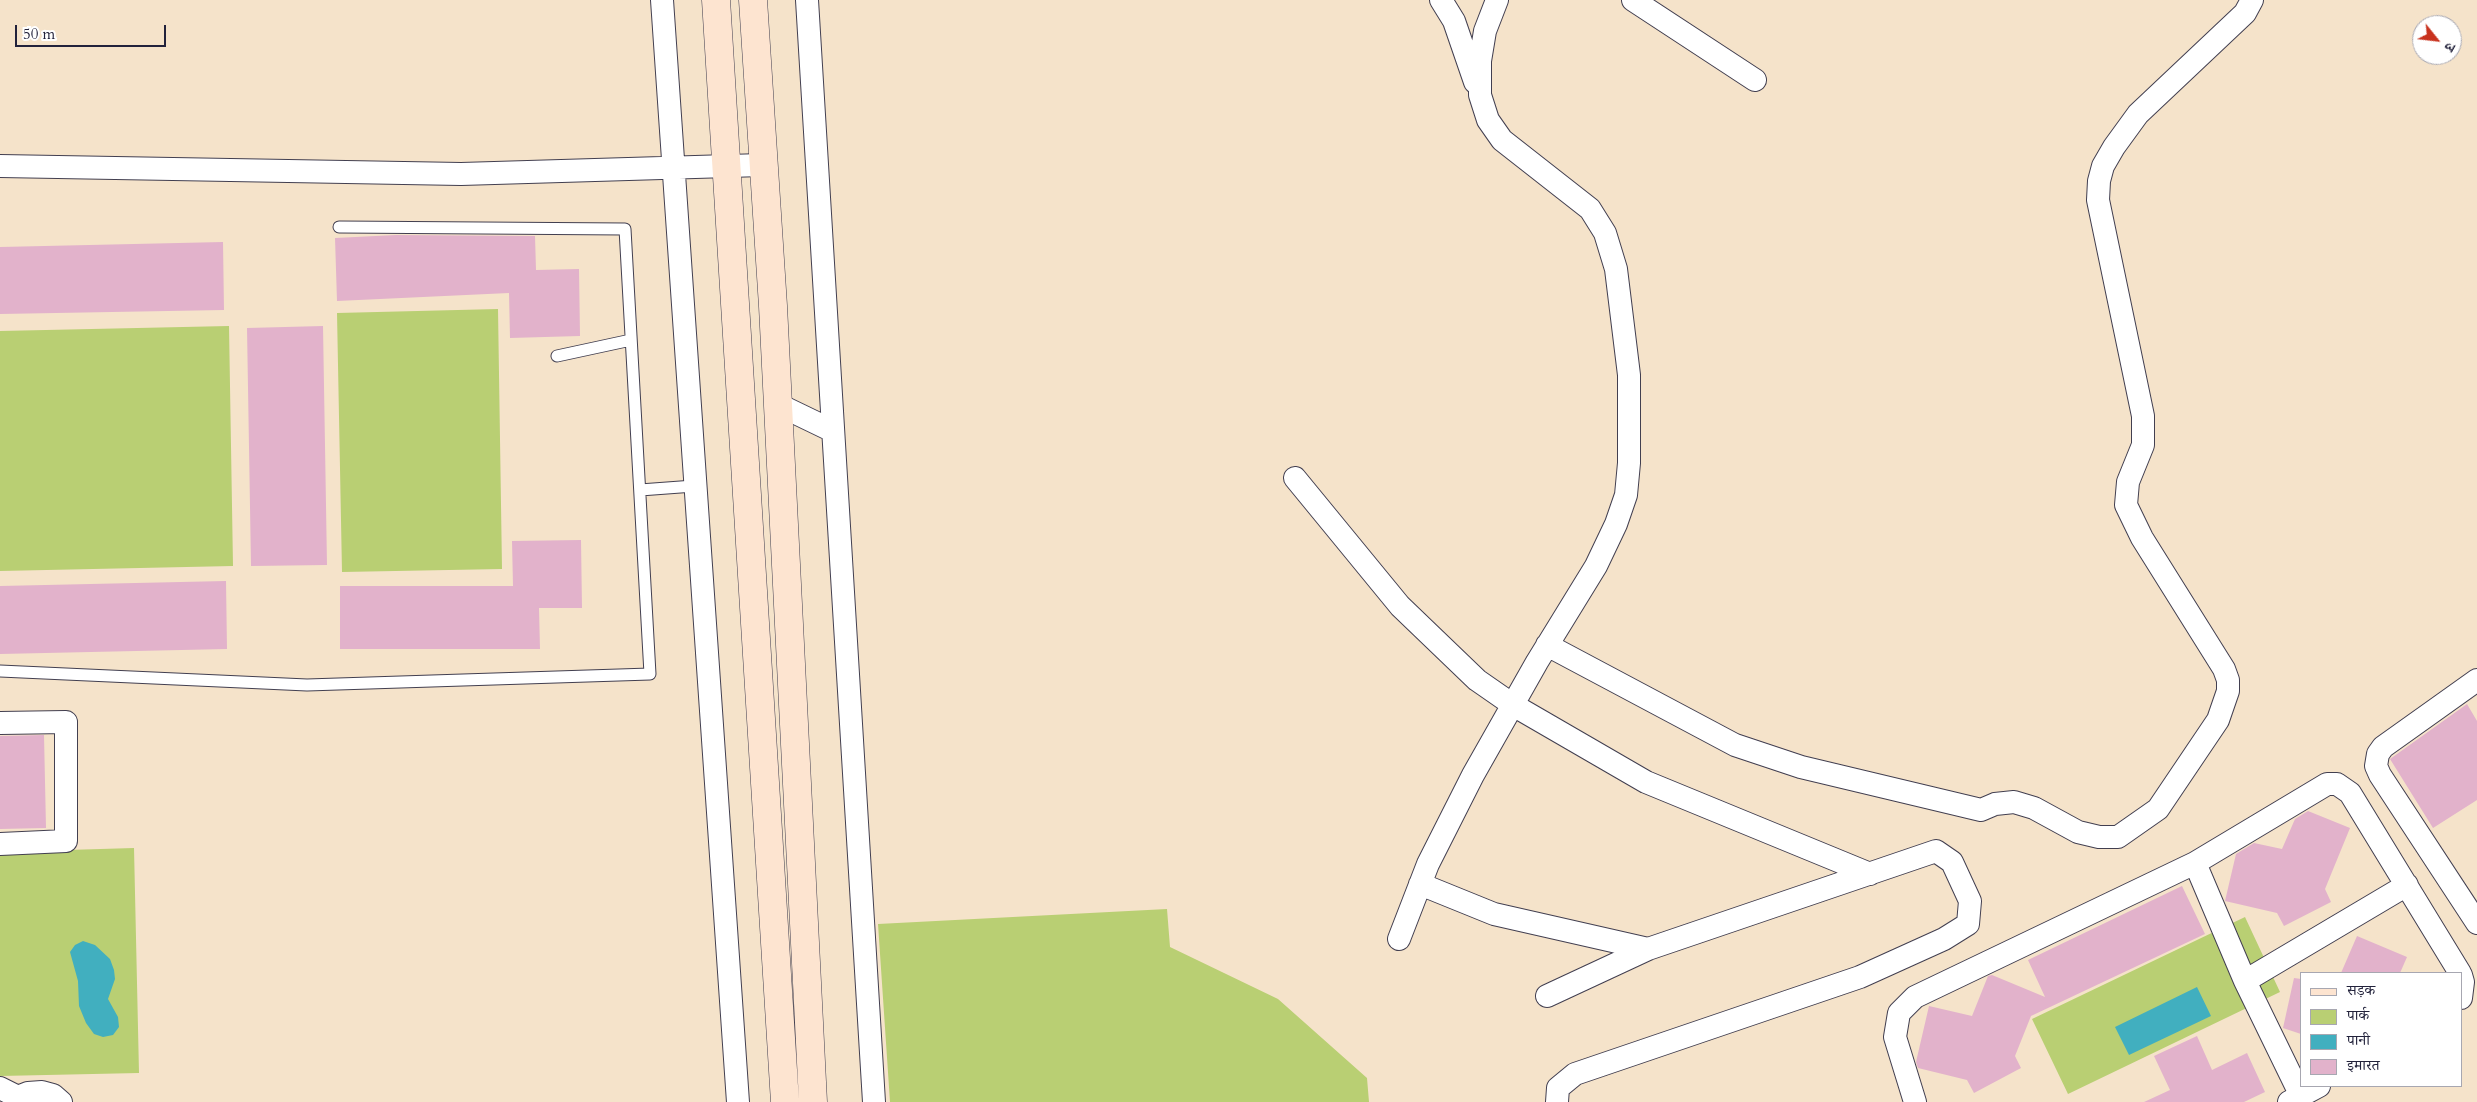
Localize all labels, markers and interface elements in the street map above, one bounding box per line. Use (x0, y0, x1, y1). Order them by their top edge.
scale bar (18, 15, 169, 47)
north arrow (2412, 15, 2462, 65)
text: 50 m (23, 24, 55, 44)
text: उ (2440, 39, 2460, 55)
legend (2300, 972, 2462, 1087)
text: सड़क (2347, 980, 2375, 1000)
text: पार्क (2347, 1005, 2369, 1025)
text: पानी (2347, 1030, 2370, 1050)
text: इमारत (2347, 1055, 2380, 1075)

